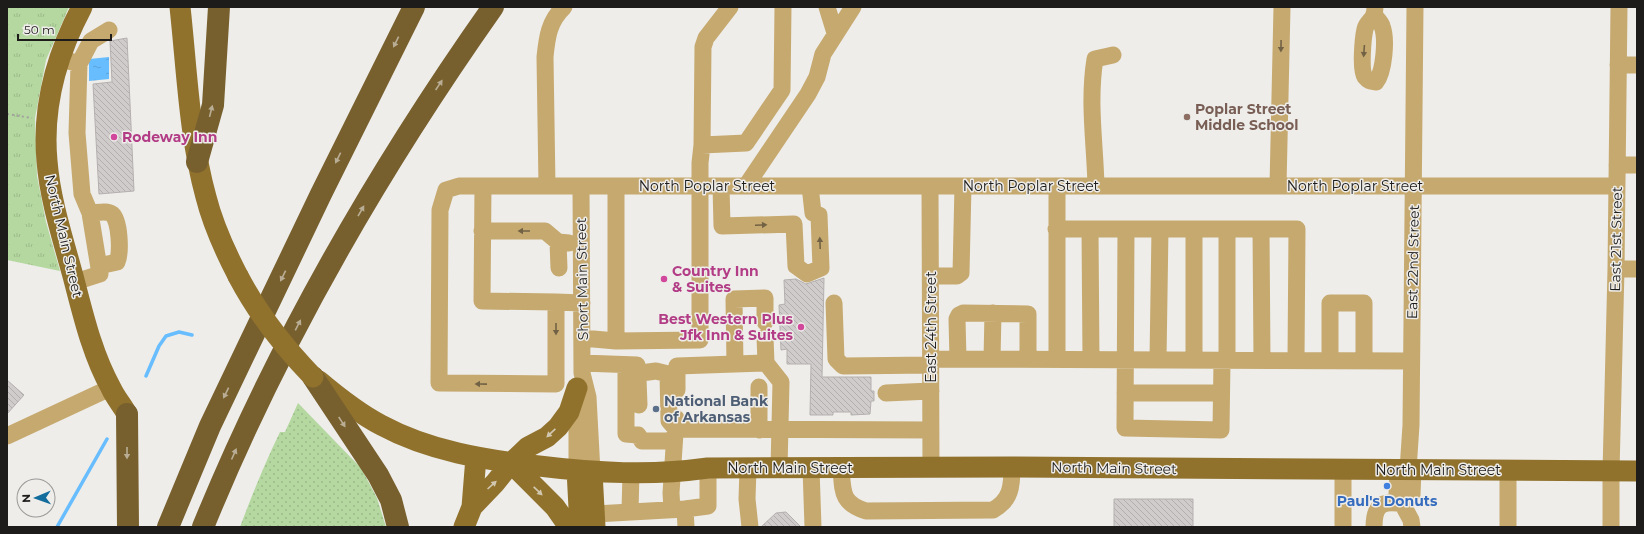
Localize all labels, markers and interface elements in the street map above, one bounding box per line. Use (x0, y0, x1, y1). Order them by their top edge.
scale bar (18, 16, 111, 42)
text: 50 m (24, 22, 55, 37)
one-way arrow (393, 36, 399, 48)
one-way arrow (1278, 40, 1284, 53)
one-way arrow (1360, 45, 1367, 57)
one-way arrow (435, 80, 443, 91)
place label: Poplar Street Middle School (1195, 100, 1298, 134)
one-way arrow (208, 105, 214, 117)
marker: Poplar Street Middle School (1182, 112, 1192, 122)
place label: Rodeway Inn (122, 128, 217, 146)
marker: Rodeway Inn (109, 132, 119, 142)
one-way arrow (335, 153, 342, 164)
street label: North Main Street (41, 173, 87, 300)
street label: North Poplar Street (639, 177, 776, 195)
street label: North Poplar Street (963, 177, 1100, 195)
street label: North Poplar Street (1287, 177, 1424, 195)
street label: East 21st Street (1606, 186, 1626, 292)
street label: East 22nd Street (1403, 204, 1423, 319)
one-way arrow (357, 205, 364, 217)
street label: Short Main Street (572, 217, 592, 341)
one-way arrow (755, 222, 768, 228)
one-way arrow (517, 228, 530, 234)
one-way arrow (817, 236, 823, 249)
place label: Country Inn & Suites (672, 262, 759, 296)
one-way arrow (280, 270, 286, 282)
street label: East 24th Street (922, 271, 940, 383)
marker: Country Inn & Suites (659, 274, 669, 284)
place label: Best Western Plus Jfk Inn & Suites (658, 310, 794, 344)
one-way arrow (294, 319, 301, 331)
marker: Best Western Plus Jfk Inn & Suites (796, 322, 806, 332)
one-way arrow (553, 323, 559, 336)
one-way arrow (474, 381, 487, 387)
one-way arrow (223, 387, 229, 399)
place label: National Bank of Arkansas (664, 392, 769, 426)
marker: National Bank of Arkansas (651, 404, 661, 414)
one-way arrow (338, 416, 346, 427)
one-way arrow (546, 428, 556, 438)
one-way arrow (124, 447, 130, 460)
one-way arrow (231, 448, 237, 459)
street label: North Main Street (1051, 458, 1177, 478)
street label: North Main Street (727, 459, 853, 477)
street label: North Main Street (1375, 461, 1501, 479)
north arrow (16, 478, 56, 518)
one-way arrow (487, 481, 497, 490)
marker: Paul's Donuts (1382, 481, 1392, 491)
one-way arrow (533, 486, 543, 496)
place label: Paul's Donuts (1337, 492, 1438, 510)
text: N (19, 494, 33, 503)

